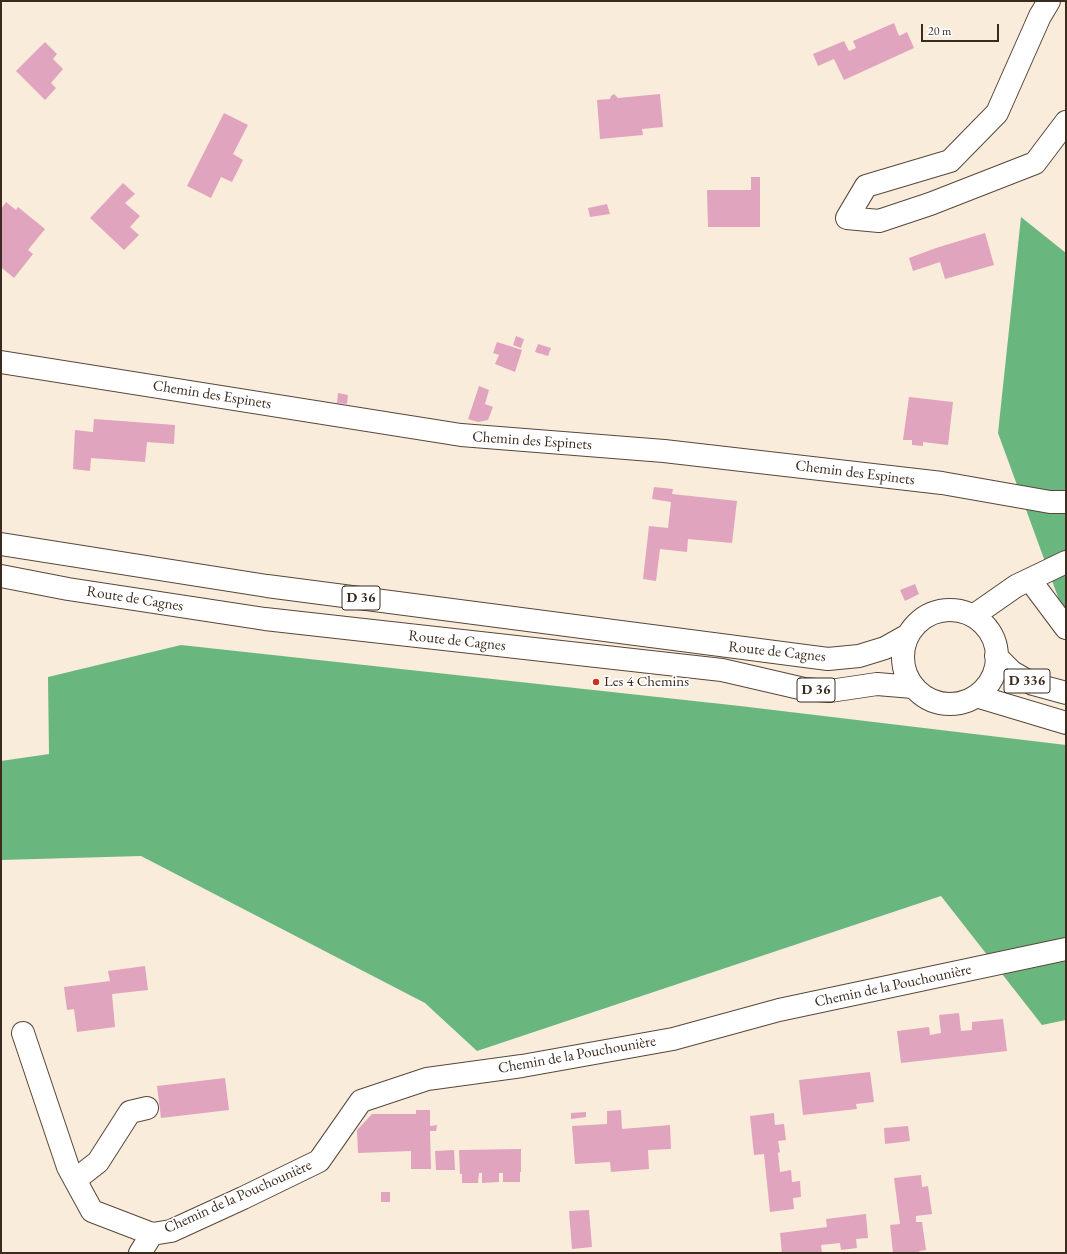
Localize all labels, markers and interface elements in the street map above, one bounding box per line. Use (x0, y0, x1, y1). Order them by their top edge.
scale bar (923, 16, 1001, 42)
text: 20 m (928, 23, 951, 39)
street label: Chemin des Espinets (151, 377, 273, 413)
street label: Chemin des Espinets (472, 428, 592, 454)
street label: Chemin des Espinets (794, 457, 916, 489)
street label: Route de Cagnes (85, 582, 185, 616)
road number: D 36 (342, 586, 380, 610)
street label: Route de Cagnes (407, 627, 507, 655)
street label: Route de Cagnes (727, 638, 827, 666)
road number: D 336 (1004, 669, 1050, 693)
place label: Les 4 Chemins (604, 673, 689, 691)
marker: Les 4 Chemins (591, 677, 601, 687)
road number: D 36 (797, 678, 835, 702)
street label: Chemin de la Pouchounière (813, 961, 973, 1011)
street label: Chemin de la Pouchounière (497, 1032, 657, 1078)
street label: Chemin de la Pouchounière (161, 1156, 315, 1238)

